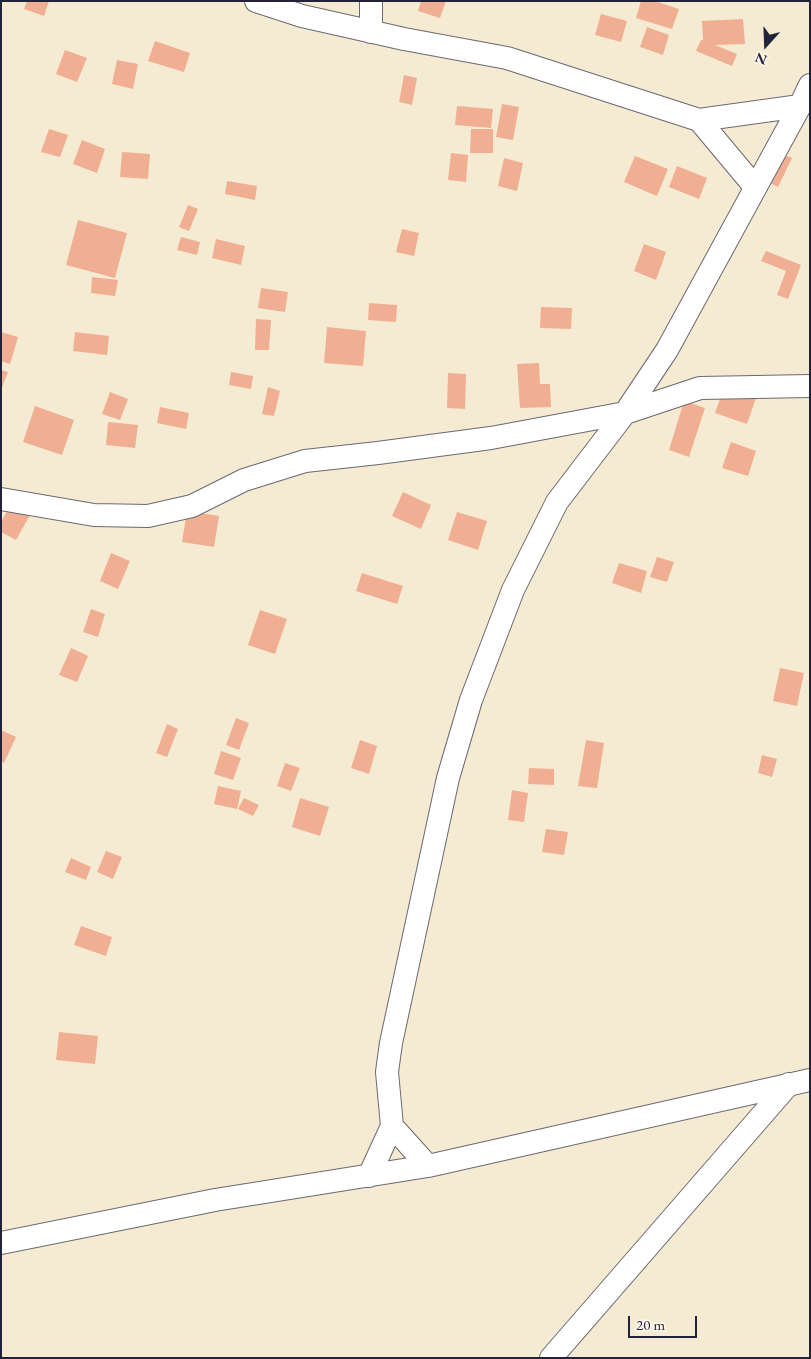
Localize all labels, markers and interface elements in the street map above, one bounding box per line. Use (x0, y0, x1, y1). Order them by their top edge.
north arrow (741, 20, 791, 70)
text: N (752, 49, 769, 69)
scale bar (631, 1306, 700, 1338)
text: 20 m (636, 1315, 665, 1334)

